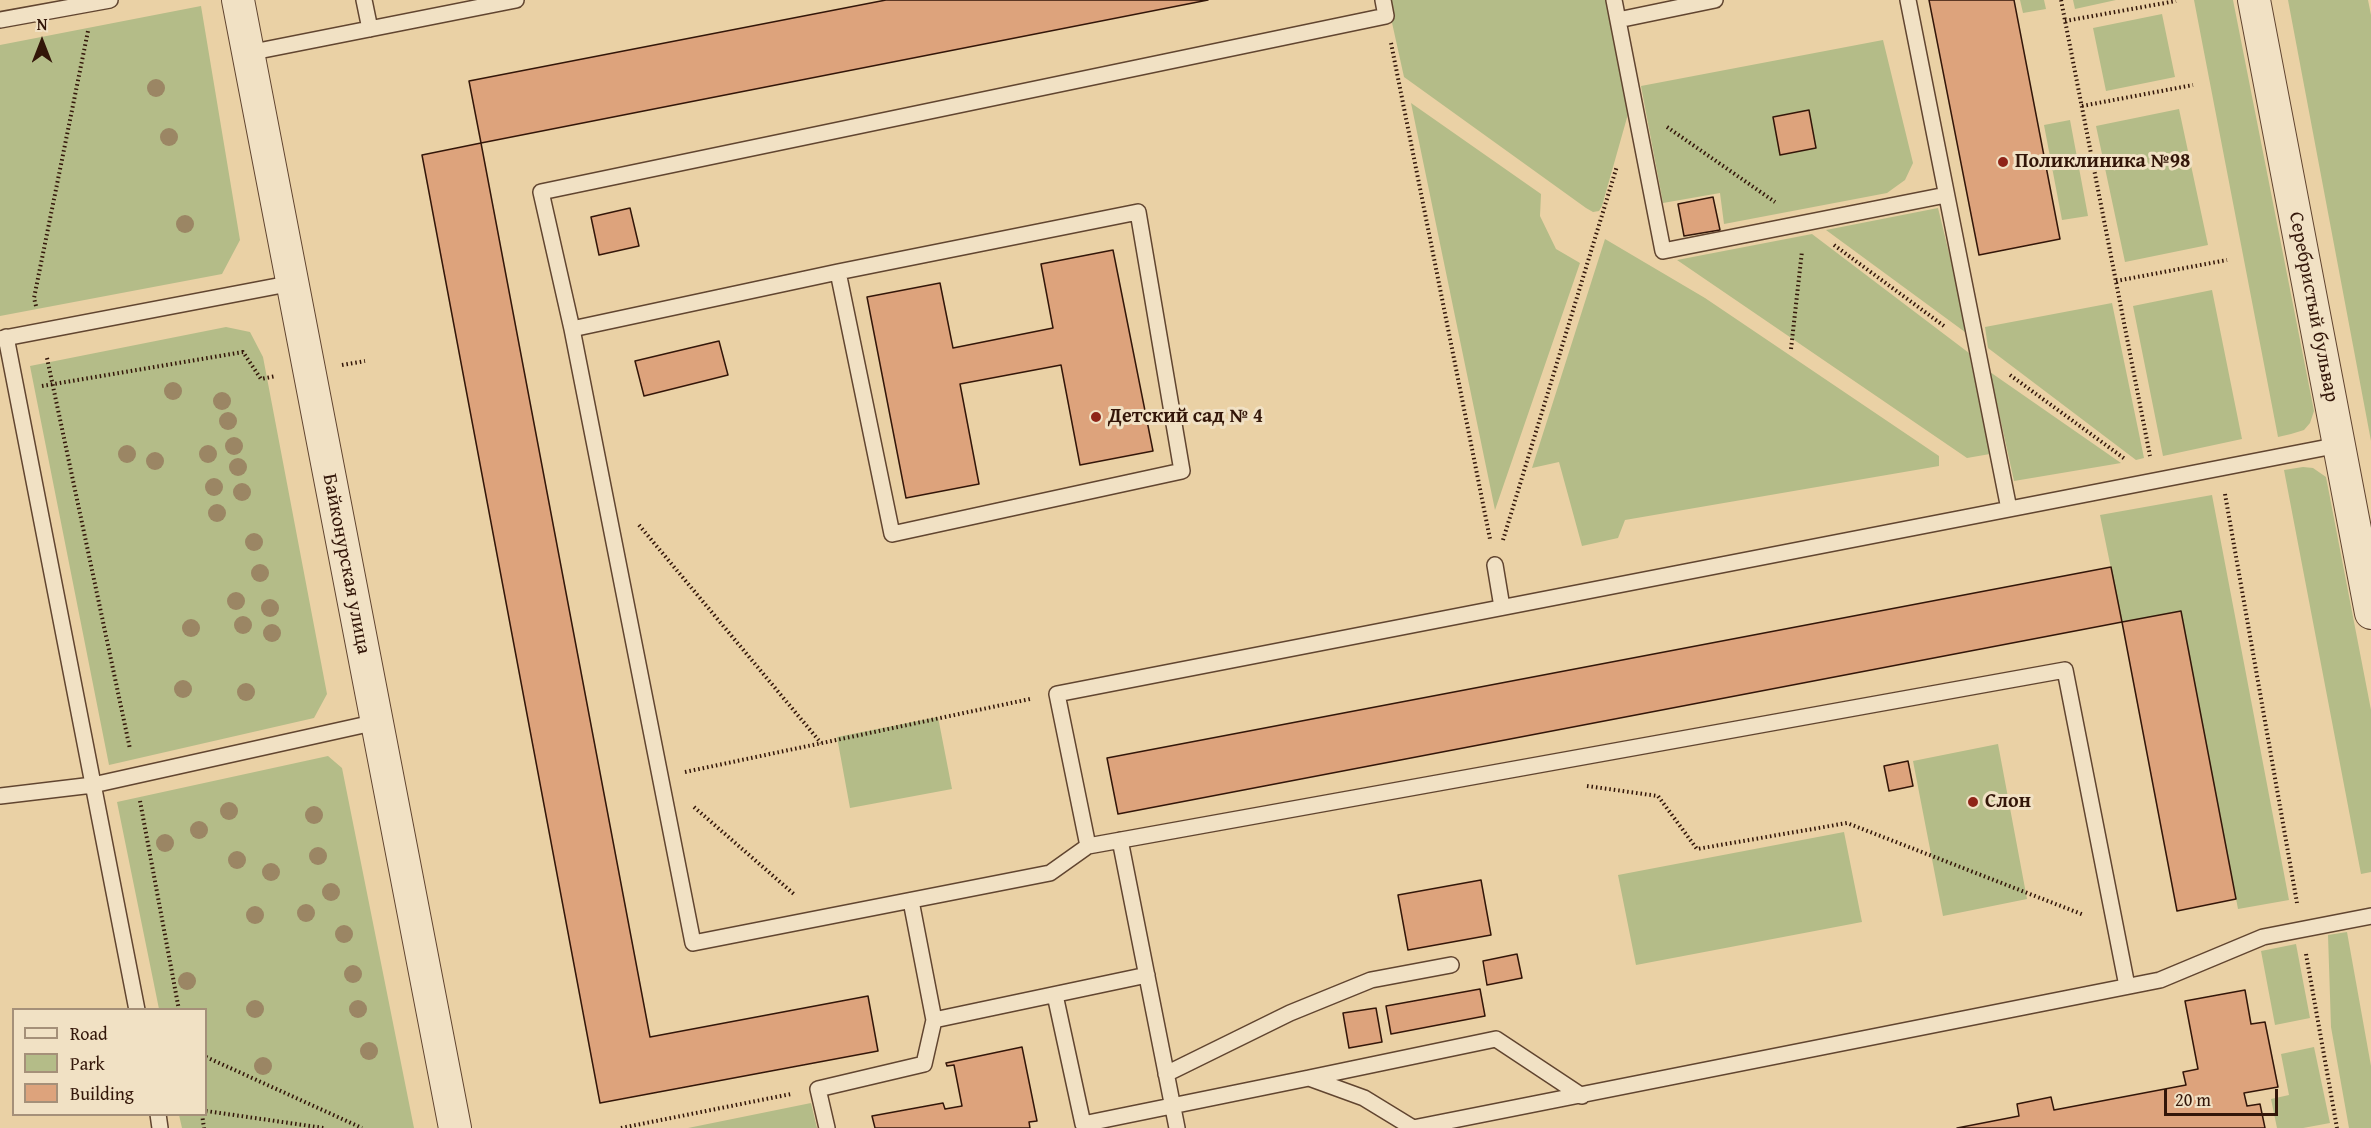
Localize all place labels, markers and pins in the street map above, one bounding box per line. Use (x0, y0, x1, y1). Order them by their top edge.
place label: Поликлиника №98 (2015, 150, 2190, 174)
marker: Поликлиника №98 (1996, 155, 2010, 169)
place label: Детский сад № 4 (1108, 405, 1263, 429)
marker: Детский сад № 4 (1089, 410, 1103, 424)
place label: Слон (1985, 790, 2031, 814)
marker: Слон (1966, 795, 1980, 809)

